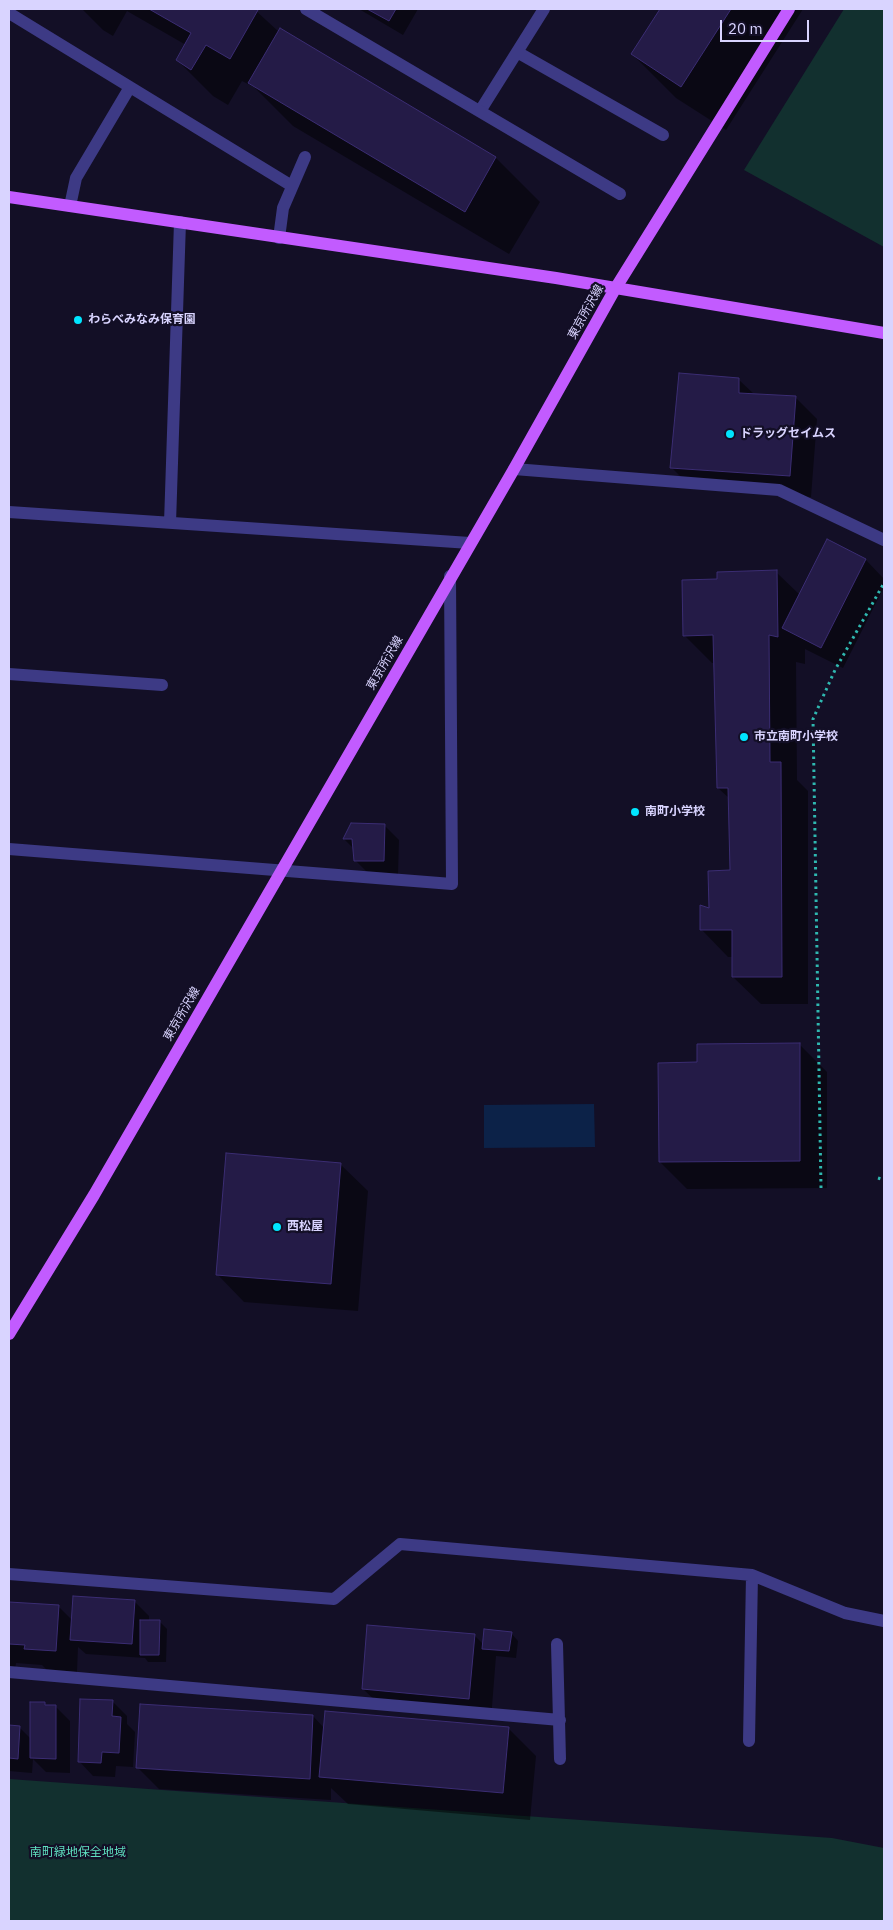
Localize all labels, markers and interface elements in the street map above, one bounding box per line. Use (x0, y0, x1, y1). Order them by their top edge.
scale bar (723, 10, 812, 42)
text: 20 m (728, 19, 763, 38)
street label: 東京所沢線 (565, 282, 607, 342)
place label: わらべみなみ保育園 (88, 313, 196, 327)
marker: わらべみなみ保育園 (72, 314, 84, 326)
place label: ドラッグセイムス (740, 427, 836, 441)
marker: ドラッグセイムス (724, 428, 736, 440)
street label: 東京所沢線 (364, 633, 406, 693)
place label: 市立南町小学校 (754, 730, 838, 744)
marker: 市立南町小学校 (738, 731, 750, 743)
place label: 南町小学校 (645, 805, 705, 819)
marker: 南町小学校 (629, 806, 641, 818)
street label: 東京所沢線 (161, 984, 203, 1044)
place label: 西松屋 (287, 1220, 323, 1234)
marker: 西松屋 (271, 1221, 283, 1233)
park label: 南町緑地保全地域 (30, 1846, 126, 1860)

